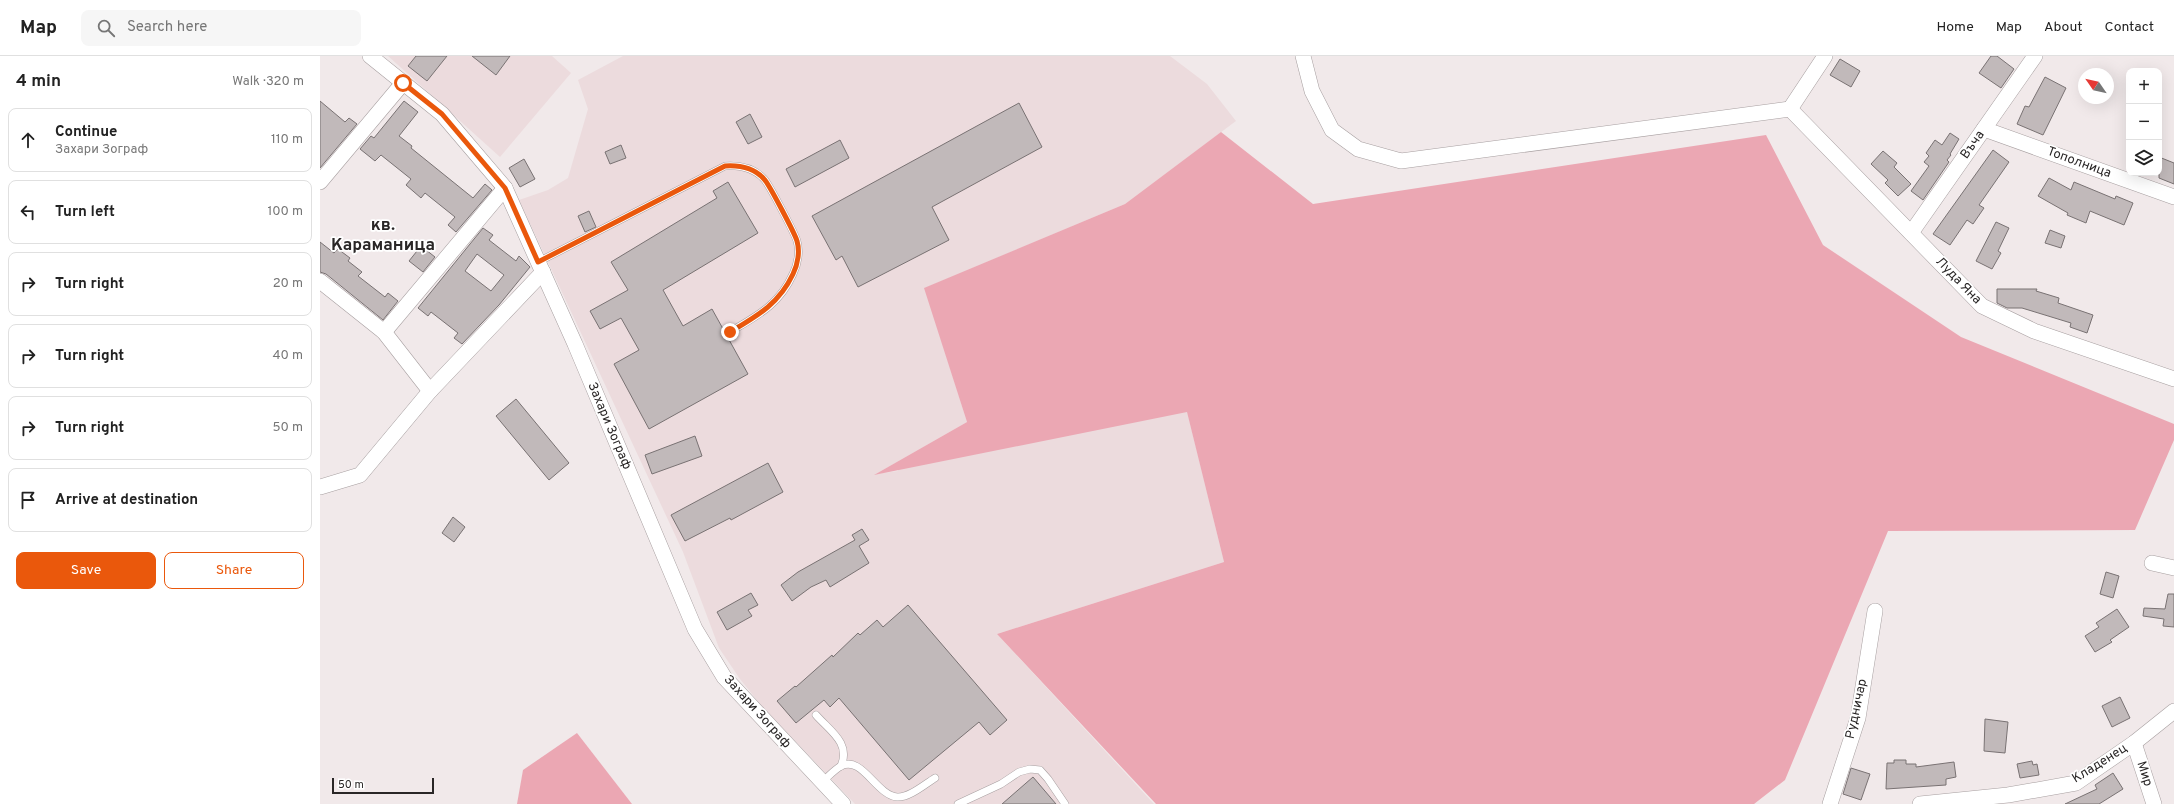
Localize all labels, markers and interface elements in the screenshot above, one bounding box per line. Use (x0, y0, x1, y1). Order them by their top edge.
search box (81, 10, 361, 46)
text: Map (20, 16, 57, 40)
icon: search (95, 17, 117, 39)
text: Search here (127, 18, 207, 37)
text: Home (1937, 19, 1974, 36)
text: Map (1996, 19, 2022, 36)
text: About (2044, 19, 2083, 36)
text: Contact (2105, 19, 2154, 36)
north arrow (2078, 68, 2114, 104)
map controls (2126, 68, 2162, 176)
button: + (2126, 68, 2162, 104)
text: 4 min (16, 71, 61, 93)
text: Walk · 320 m (232, 74, 304, 90)
route start (394, 74, 412, 92)
button: − (2126, 104, 2162, 140)
text: Continue (55, 123, 117, 142)
street label: Въча (1958, 128, 1988, 162)
icon: ahead (17, 129, 39, 151)
text: 110 m (271, 132, 303, 148)
button: layers (2126, 140, 2162, 176)
text: Захари Зограф (55, 142, 148, 158)
street label: Тополница (2045, 144, 2113, 182)
icon: left (17, 201, 39, 223)
text: Turn left (55, 203, 115, 222)
text: 100 m (267, 204, 303, 220)
district label: кв. Караманица (331, 215, 435, 257)
street label: Луда Яна (1932, 254, 1984, 308)
icon: right (17, 273, 39, 295)
text: Turn right (55, 275, 124, 294)
text: 20 m (273, 276, 303, 292)
route end (721, 323, 739, 341)
icon: right (17, 345, 39, 367)
text: Turn right (55, 347, 124, 366)
text: 40 m (273, 348, 303, 364)
street label: Захари Зограф (583, 380, 635, 472)
icon: right (17, 417, 39, 439)
text: Turn right (55, 419, 124, 438)
text: 50 m (273, 420, 303, 436)
icon: arrive (17, 489, 39, 511)
text: Arrive at destination (55, 491, 198, 510)
button: Save (16, 552, 156, 589)
button: Share (164, 552, 304, 589)
street label: Захари Зограф (720, 672, 794, 752)
street label: Рудничар (1843, 677, 1871, 741)
street label: Кладенец (2069, 741, 2131, 787)
street label: Мир (2132, 759, 2156, 789)
scale bar (332, 776, 434, 795)
text: 50 m (338, 778, 364, 792)

